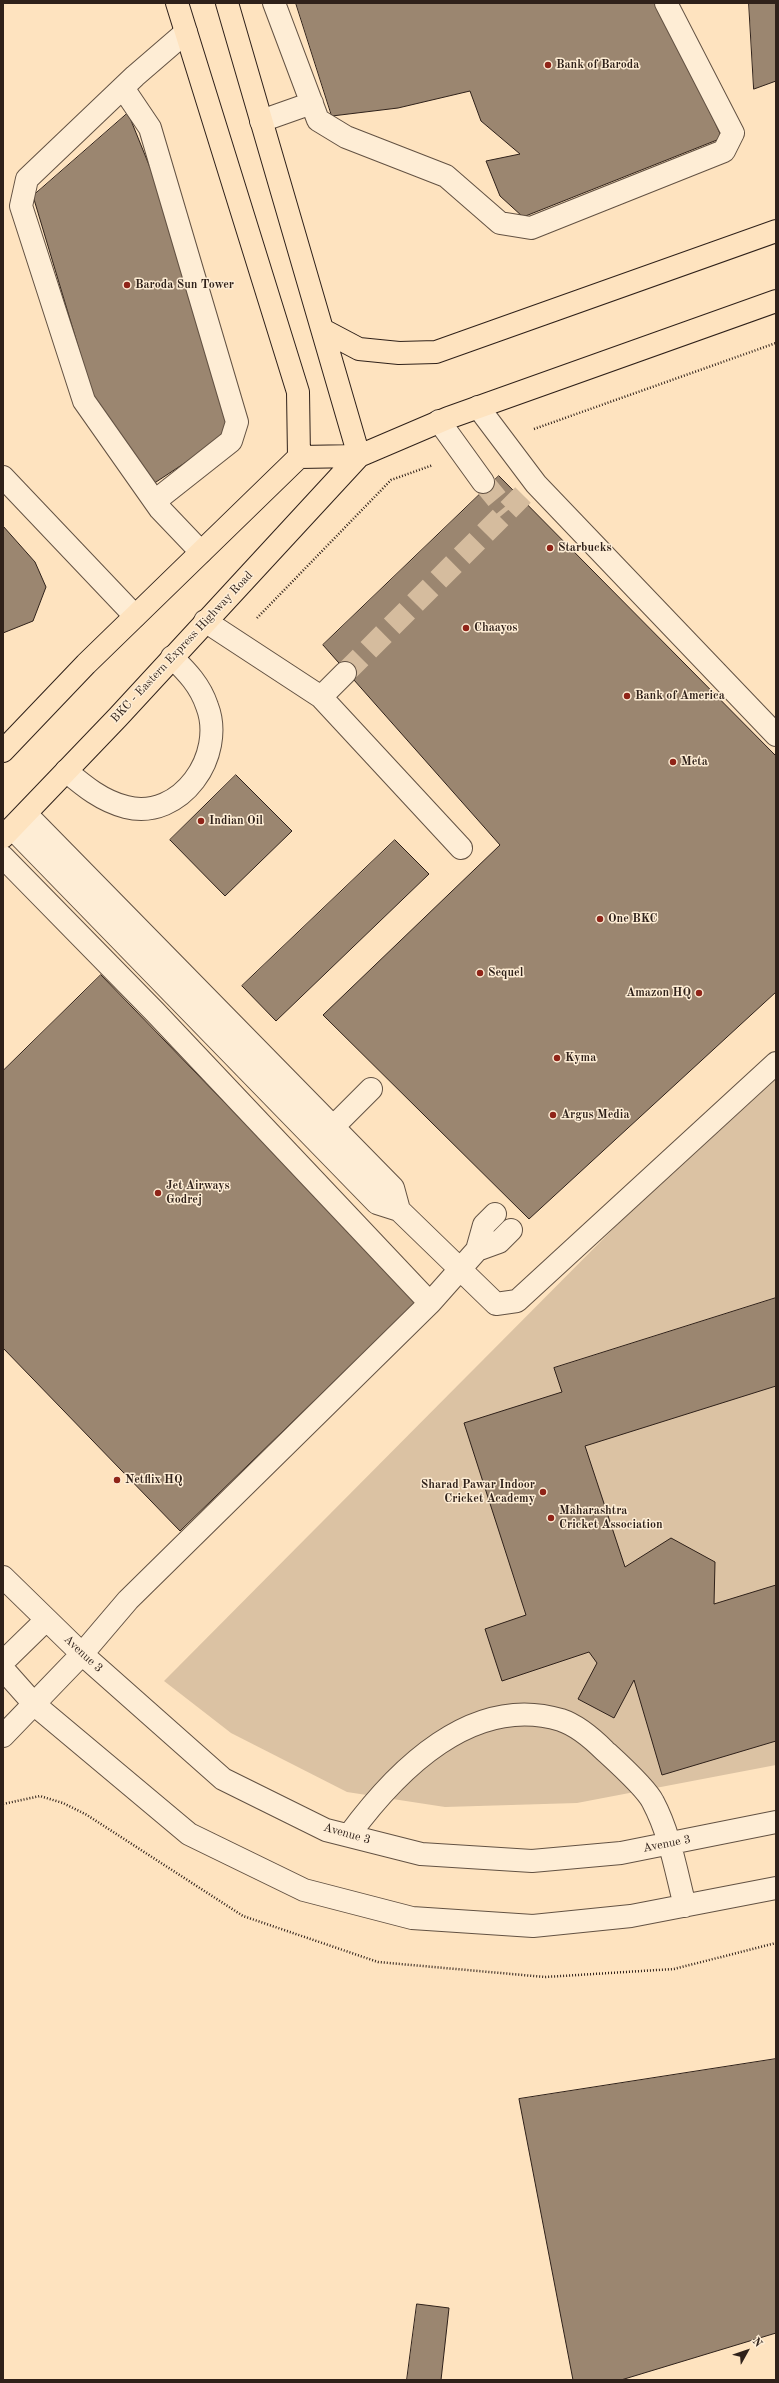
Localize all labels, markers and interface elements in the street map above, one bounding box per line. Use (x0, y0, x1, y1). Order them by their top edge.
place label: Bank of Baroda (556, 58, 639, 72)
marker: Bank of Baroda (543, 60, 553, 70)
place label: Baroda Sun Tower (135, 278, 234, 292)
marker: Baroda Sun Tower (122, 280, 132, 290)
place label: Starbucks (558, 541, 612, 555)
marker: Starbucks (545, 543, 555, 553)
street label: BKC - Eastern Express Highway Road (108, 568, 256, 726)
place label: Chaayos (474, 621, 517, 635)
marker: Chaayos (461, 623, 471, 633)
place label: Bank of America (635, 689, 725, 703)
marker: Bank of America (622, 691, 632, 701)
place label: Meta (681, 755, 708, 769)
marker: Meta (668, 757, 678, 767)
place label: Indian Oil (209, 814, 263, 828)
marker: Indian Oil (196, 816, 206, 826)
place label: One BKC (608, 912, 657, 926)
marker: One BKC (595, 914, 605, 924)
place label: Sequel (488, 966, 523, 980)
marker: Sequel (475, 968, 485, 978)
place label: Amazon HQ (626, 986, 691, 1000)
marker: Amazon HQ (694, 988, 704, 998)
place label: Kyma (565, 1051, 596, 1065)
marker: Kyma (552, 1053, 562, 1063)
place label: Argus Media (561, 1108, 629, 1122)
marker: Argus Media (548, 1110, 558, 1120)
place label: Jet Airways Godrej (166, 1179, 230, 1207)
marker: Jet Airways Godrej (153, 1188, 163, 1198)
place label: Netflix HQ (125, 1473, 183, 1487)
marker: Netflix HQ (112, 1475, 122, 1485)
place label: Sharad Pawar Indoor Cricket Academy (421, 1478, 535, 1506)
marker: Sharad Pawar Indoor Cricket Academy (538, 1487, 548, 1497)
place label: Maharashtra Cricket Association (559, 1504, 663, 1532)
marker: Maharashtra Cricket Association (546, 1513, 556, 1523)
street label: Avenue 3 (60, 1632, 106, 1676)
street label: Avenue 3 (322, 1820, 372, 1848)
street label: Avenue 3 (642, 1832, 692, 1856)
north arrow (727, 2331, 767, 2371)
text: N (750, 2336, 763, 2350)

